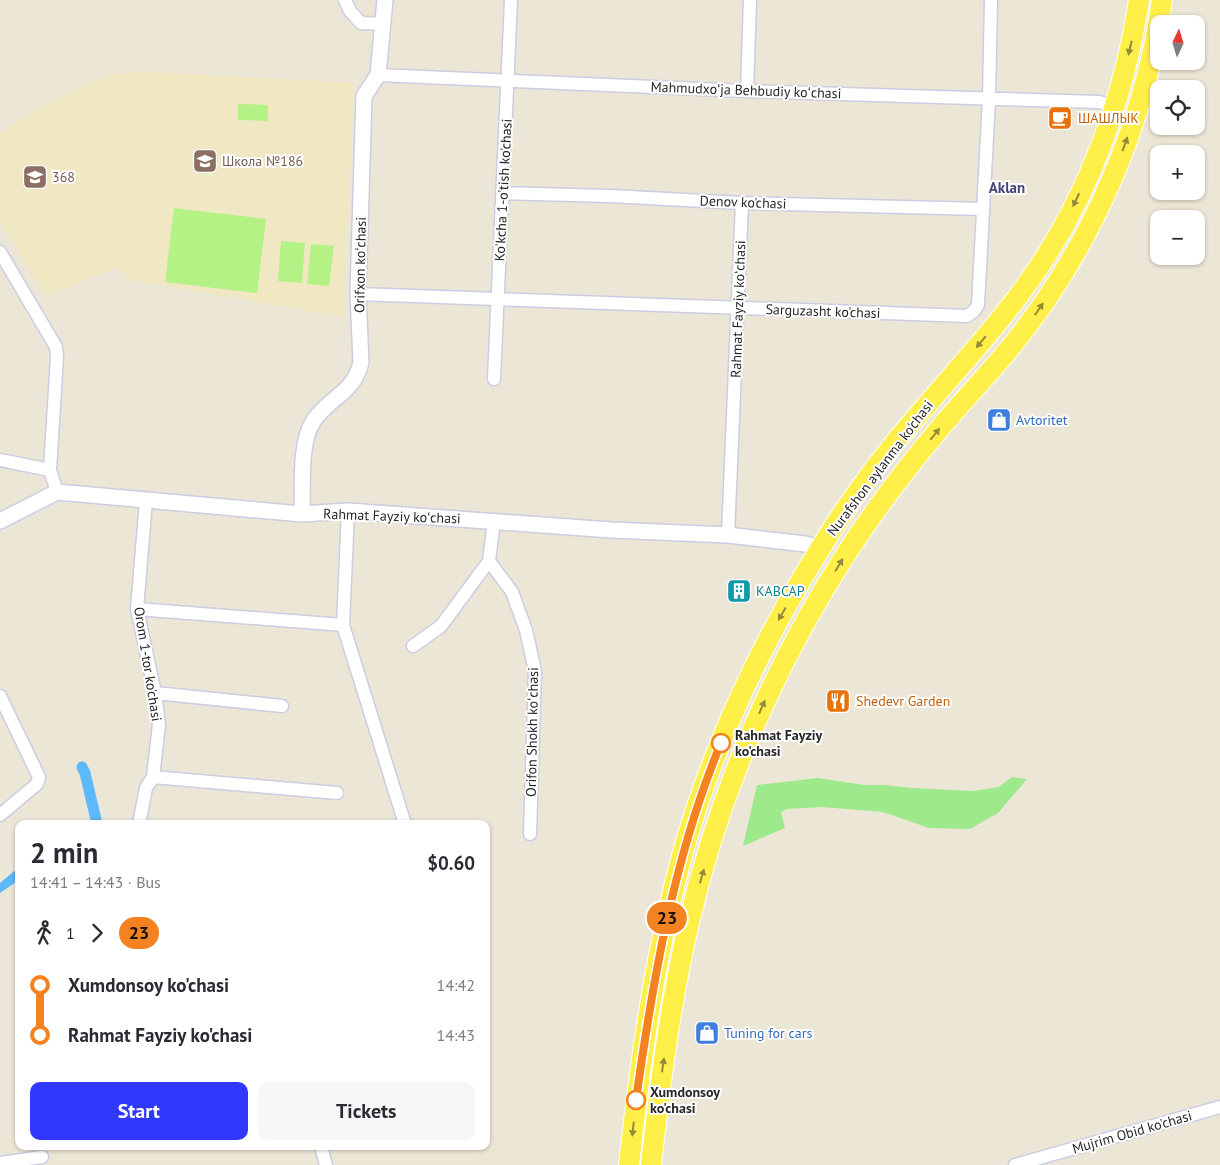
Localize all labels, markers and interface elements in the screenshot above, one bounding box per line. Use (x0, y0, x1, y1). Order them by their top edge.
north arrow (1150, 15, 1205, 70)
map controls (1150, 15, 1205, 265)
one-way arrow (1126, 40, 1134, 55)
street label: Mahmudxoʻja Behbudiy koʻchasi (650, 78, 842, 102)
button: locate (1150, 80, 1205, 135)
cafe icon: ШАШЛЫК (1047, 105, 1073, 131)
place label: ШАШЛЫК (1078, 109, 1139, 127)
street label: Ko'kcha 1-o'tish ko'chasi (490, 118, 516, 262)
one-way arrow (1121, 136, 1129, 151)
button: + (1150, 145, 1205, 200)
school or university icon: Школа №186 (192, 148, 218, 174)
place label: Школа №186 (222, 152, 303, 170)
school or university icon: 368 (22, 164, 48, 190)
place label: 368 (52, 168, 75, 186)
district label: Aklan (989, 178, 1025, 197)
street label: Denov ko'chasi (699, 191, 787, 213)
one-way arrow (1072, 193, 1081, 208)
button: − (1150, 210, 1205, 265)
street label: Orifxon koʻchasi (350, 217, 370, 313)
street label: Rahmat Fayziy koʻchasi (727, 240, 749, 378)
street label: Sarguzasht ko'chasi (765, 300, 881, 322)
one-way arrow (1034, 302, 1044, 315)
one-way arrow (976, 336, 987, 349)
street label: Nurafshon aylanma ko'chasi (823, 397, 937, 539)
shop icon: Avtoritet (986, 407, 1012, 433)
place label: Avtoritet (1016, 411, 1068, 429)
one-way arrow (930, 428, 941, 441)
street label: Rahmat Fayziy koʻchasi (323, 505, 461, 527)
one-way arrow (835, 558, 844, 571)
building icon: КАВСАР (726, 578, 752, 604)
place label: КАВСАР (756, 582, 805, 600)
street label: Orom 1-tor ko'chasi (130, 605, 166, 723)
one-way arrow (778, 606, 786, 621)
street label: Orifon Shokh koʻchasi (522, 667, 542, 797)
restaurant icon: Shedevr Garden (825, 688, 851, 714)
place label: Shedevr Garden (856, 692, 950, 710)
one-way arrow (759, 700, 767, 714)
place label: Rahmat Fayziy ko'chasi (735, 726, 823, 760)
marker: Rahmat Fayziy ko'chasi (711, 733, 731, 753)
text: 2 min (30, 834, 98, 871)
text: $0.60 (427, 851, 475, 875)
one-way arrow (698, 869, 706, 884)
text: 14:41 – 14:43 · Bus (30, 872, 161, 892)
line badge: 23 (644, 902, 690, 934)
text: 23 (657, 906, 677, 929)
icon: walk (30, 919, 58, 947)
icon: forward (83, 919, 111, 947)
text: 23 (129, 921, 149, 944)
text: 1 (66, 923, 75, 943)
text: Xumdonsoy ko'chasi (68, 973, 229, 997)
text: 14:42 (437, 975, 475, 995)
shop icon: Tuning for cars (694, 1020, 720, 1046)
text: Rahmat Fayziy ko'chasi (68, 1023, 252, 1047)
place label: Tuning for cars (724, 1024, 813, 1042)
text: 14:43 (437, 1025, 475, 1045)
one-way arrow (659, 1056, 667, 1072)
button: Start (30, 1082, 248, 1140)
button: Tickets (258, 1082, 475, 1140)
place label: Xumdonsoy ko'chasi (650, 1083, 720, 1117)
marker: Xumdonsoy ko'chasi (626, 1090, 646, 1110)
street label: Mujrim Obid ko'chasi (1070, 1106, 1194, 1158)
one-way arrow (629, 1122, 637, 1138)

